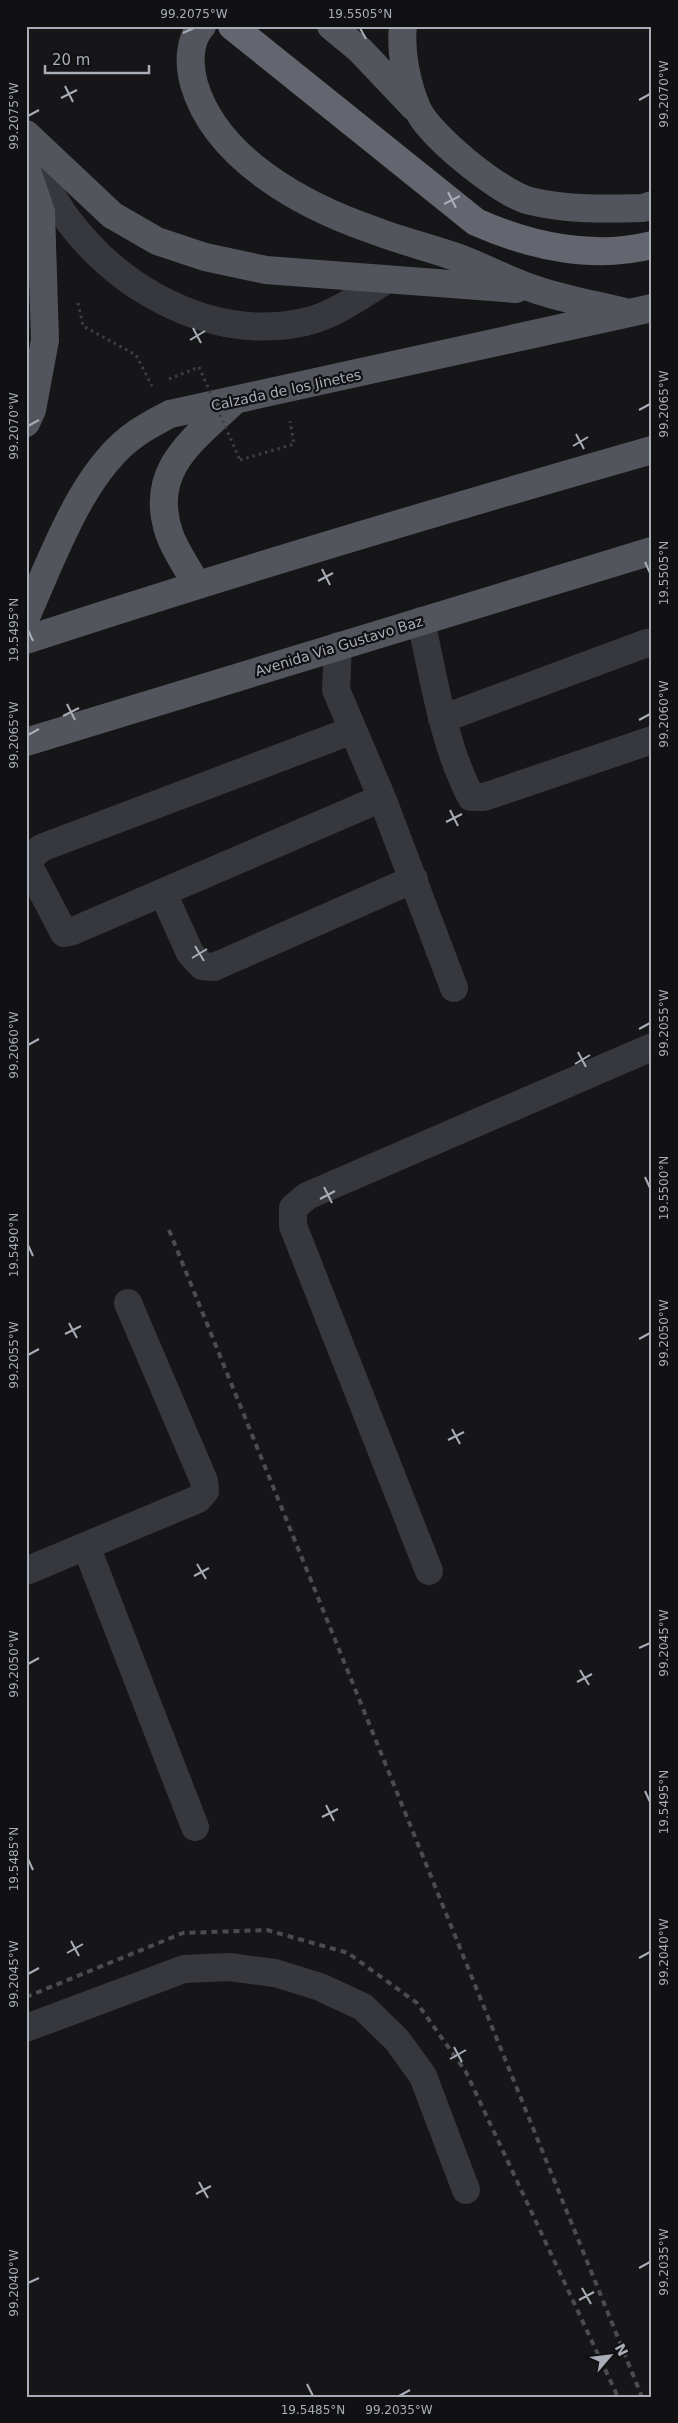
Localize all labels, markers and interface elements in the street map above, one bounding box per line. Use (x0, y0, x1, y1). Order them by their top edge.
text: 99.2075°W (160, 7, 228, 21)
text: 19.5505°N (328, 7, 392, 21)
scale bar (45, 42, 149, 74)
text: 20 m (52, 51, 90, 69)
text: 99.2070°W (657, 60, 671, 128)
text: 99.2075°W (7, 82, 21, 150)
street label: Calzada de los Jinetes (209, 366, 363, 414)
text: 99.2065°W (657, 370, 671, 438)
text: 99.2070°W (7, 392, 21, 460)
text: 19.5505°N (657, 541, 671, 605)
text: 19.5495°N (7, 598, 21, 662)
street label: Avenida Via Gustavo Baz (253, 613, 425, 679)
text: 99.2060°W (657, 680, 671, 748)
text: 99.2065°W (7, 701, 21, 769)
text: 99.2055°W (657, 989, 671, 1057)
text: 99.2060°W (7, 1011, 21, 1079)
text: 19.5500°N (657, 1156, 671, 1220)
text: 19.5490°N (7, 1213, 21, 1277)
text: 99.2050°W (657, 1299, 671, 1367)
text: 99.2055°W (7, 1321, 21, 1389)
text: 99.2045°W (657, 1609, 671, 1677)
text: 99.2050°W (7, 1630, 21, 1698)
text: 19.5495°N (657, 1770, 671, 1834)
text: 19.5485°N (7, 1827, 21, 1891)
text: 99.2040°W (657, 1918, 671, 1986)
text: 99.2045°W (7, 1940, 21, 2008)
text: 99.2035°W (657, 2228, 671, 2296)
text: 99.2040°W (7, 2249, 21, 2317)
north arrow (586, 2330, 636, 2380)
text: N (612, 2341, 631, 2359)
text: 19.5485°N (281, 2403, 345, 2417)
text: 99.2035°W (365, 2403, 433, 2417)

